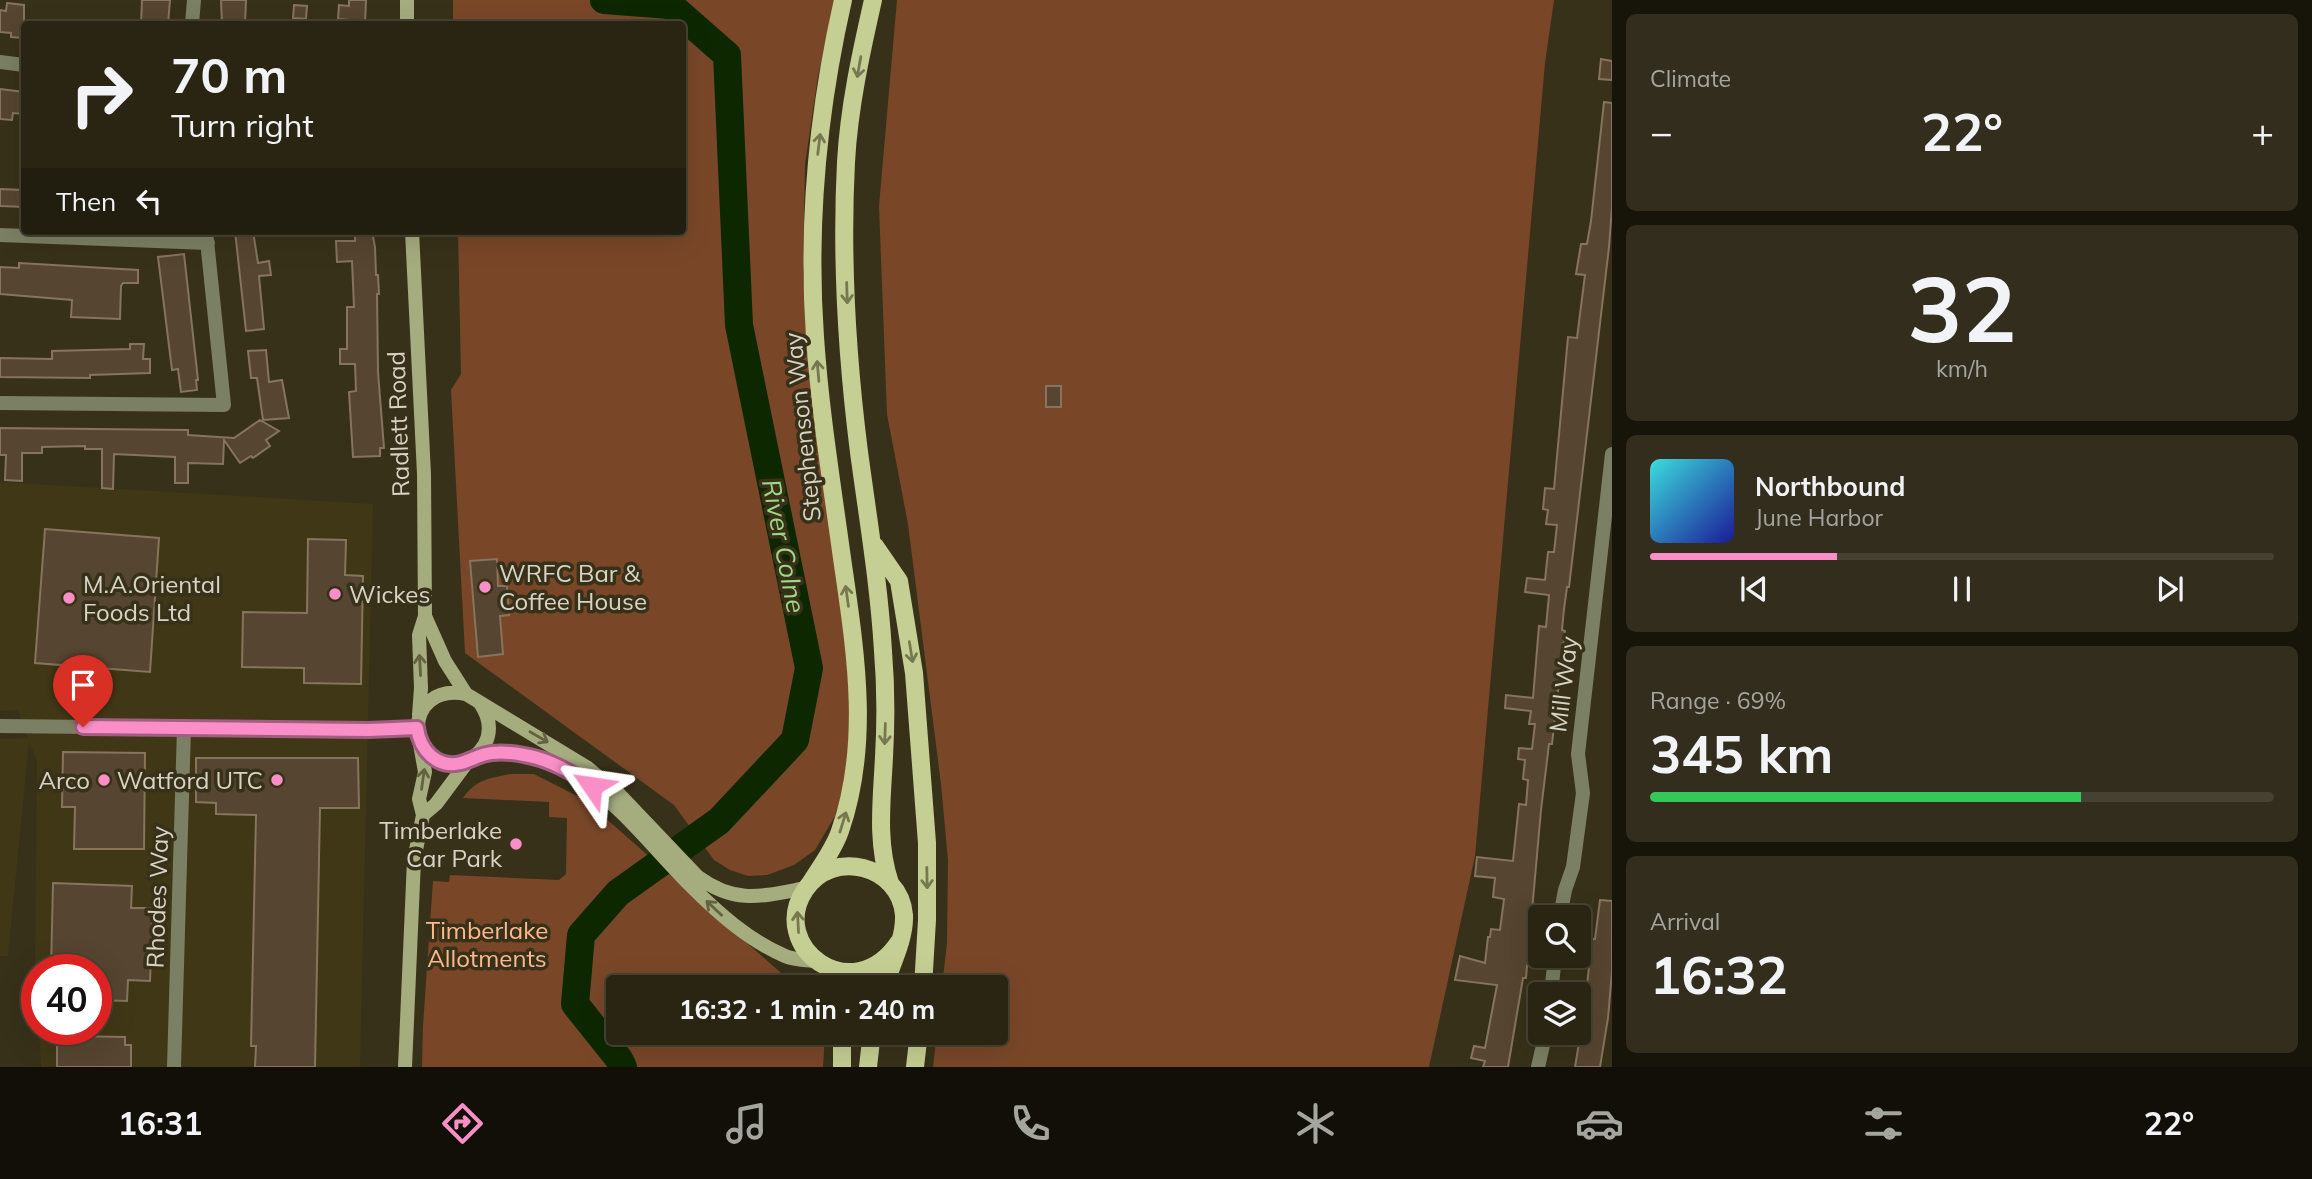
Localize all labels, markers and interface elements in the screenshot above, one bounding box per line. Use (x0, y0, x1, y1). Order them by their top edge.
text: 70 m (171, 44, 287, 105)
icon: right (56, 49, 147, 140)
one-way arrow (851, 55, 865, 78)
text: Climate (1650, 64, 1731, 93)
text: 22° (1921, 99, 2003, 164)
text: Turn right (171, 105, 314, 145)
text: − (1650, 108, 1673, 156)
text: + (2251, 108, 2274, 156)
one-way arrow (813, 133, 826, 156)
icon: left (130, 182, 168, 220)
text: Then (56, 185, 116, 218)
text: 32 (1907, 251, 2017, 365)
one-way arrow (841, 282, 854, 305)
street label: Stephenson Way (777, 331, 827, 523)
street label: Radlett Road (380, 351, 416, 497)
text: km/h (1936, 354, 1988, 383)
one-way arrow (811, 360, 824, 383)
text: Northbound (1755, 470, 1905, 503)
water label: River Colne (755, 476, 813, 616)
text: June Harbor (1755, 503, 1883, 532)
place label: WRFC Bar & Coffee House (499, 558, 647, 616)
place label: M.A.Oriental Foods Ltd (83, 569, 221, 627)
icon: previous (1735, 570, 1773, 608)
icon: pause (1943, 570, 1981, 608)
icon: next (2151, 570, 2189, 608)
place label: Wickes (349, 579, 430, 609)
marker: WRFC Bar & Coffee House (477, 579, 493, 595)
marker: Wickes (327, 586, 343, 602)
one-way arrow (841, 586, 854, 608)
marker: M.A.Oriental Foods Ltd (61, 590, 77, 606)
street label: Mill Way (1542, 634, 1584, 734)
one-way arrow (905, 640, 918, 662)
one-way arrow (414, 654, 427, 677)
pin (53, 655, 113, 727)
icon: arrive (64, 666, 102, 704)
text: Range · 69% (1650, 686, 1786, 715)
text: 345 km (1650, 721, 1833, 786)
one-way arrow (878, 722, 892, 745)
one-way arrow (529, 730, 549, 744)
position arrow (555, 749, 629, 823)
place label: Arco (38, 765, 90, 795)
place label: Watford UTC (117, 765, 263, 795)
one-way arrow (416, 768, 429, 791)
marker: Arco (96, 772, 112, 788)
marker: Watford UTC (269, 772, 285, 788)
one-way arrow (838, 811, 851, 833)
place label: Timberlake Car Park (379, 815, 503, 873)
street label: Rhodes Way (140, 825, 174, 969)
marker: Timberlake Car Park (508, 836, 524, 852)
one-way arrow (920, 867, 934, 890)
one-way arrow (706, 900, 723, 917)
map controls (1528, 905, 1591, 1045)
button: search (1528, 905, 1591, 968)
text: Arrival (1650, 907, 1720, 936)
one-way arrow (791, 911, 804, 934)
park label: Timberlake Allotments (426, 915, 548, 973)
text: 16:32 (1650, 942, 1788, 1007)
speed limit sign: 40 (21, 954, 112, 1045)
button: layers (1528, 982, 1591, 1045)
text: 16:32 · 1 min · 240 m (679, 993, 935, 1026)
icon: directions (438, 1099, 487, 1148)
icon: music (722, 1099, 771, 1148)
icon: phone (1006, 1099, 1055, 1148)
icon: climate (1291, 1099, 1340, 1148)
icon: car (1575, 1099, 1624, 1148)
icon: filters (1859, 1099, 1908, 1148)
text: 16:31 (118, 1103, 202, 1143)
text: 22° (2144, 1103, 2194, 1143)

